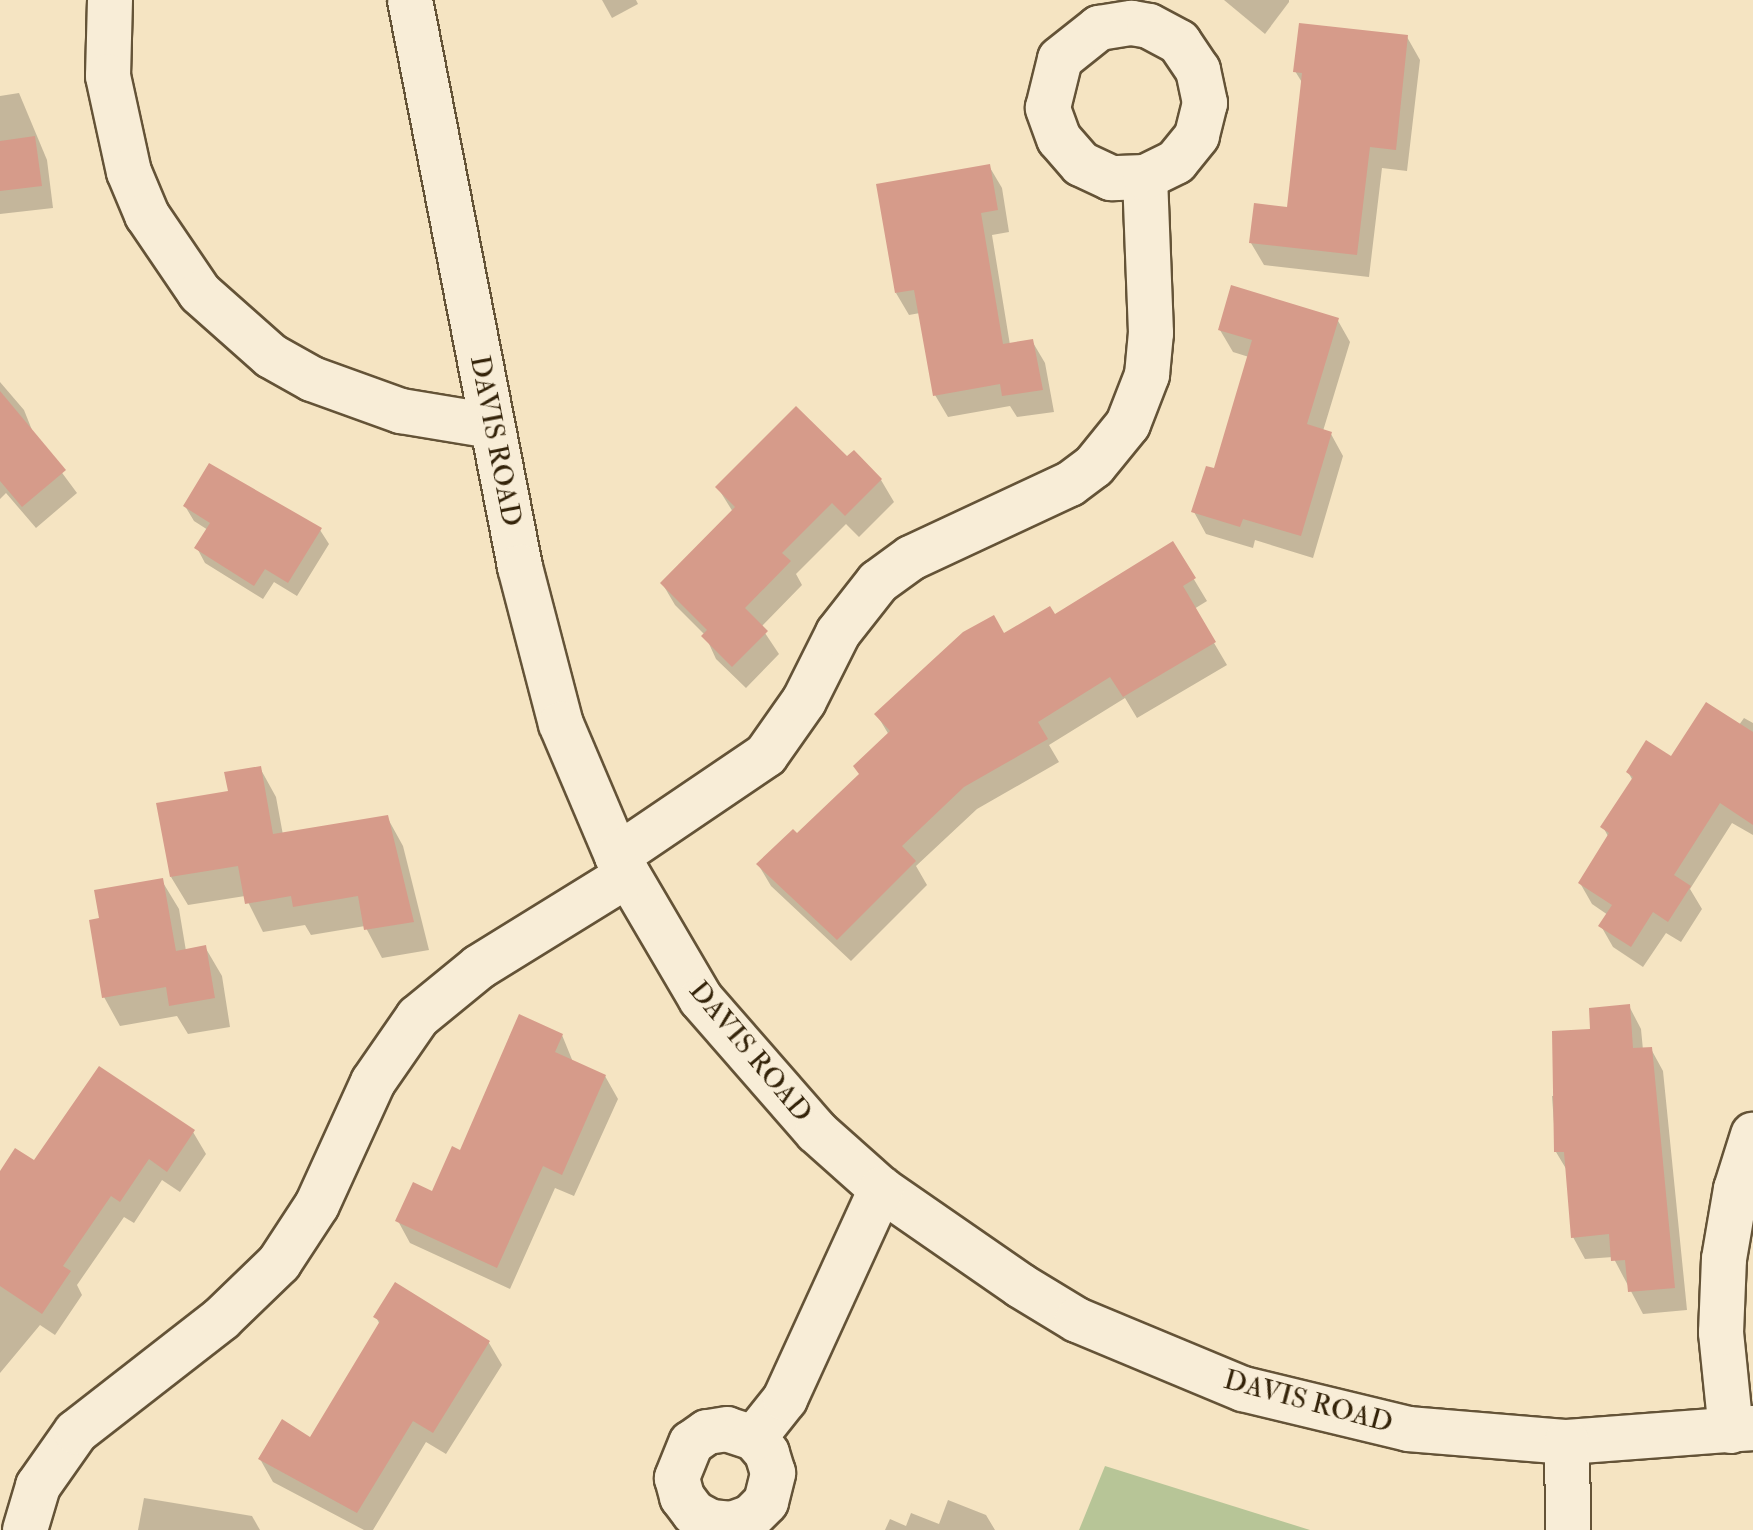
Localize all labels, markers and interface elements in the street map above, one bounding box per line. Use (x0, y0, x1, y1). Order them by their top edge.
street label: DAVIS ROAD (462, 353, 528, 529)
street label: DAVIS ROAD (681, 975, 819, 1129)
street label: DAVIS ROAD (1220, 1363, 1396, 1441)

